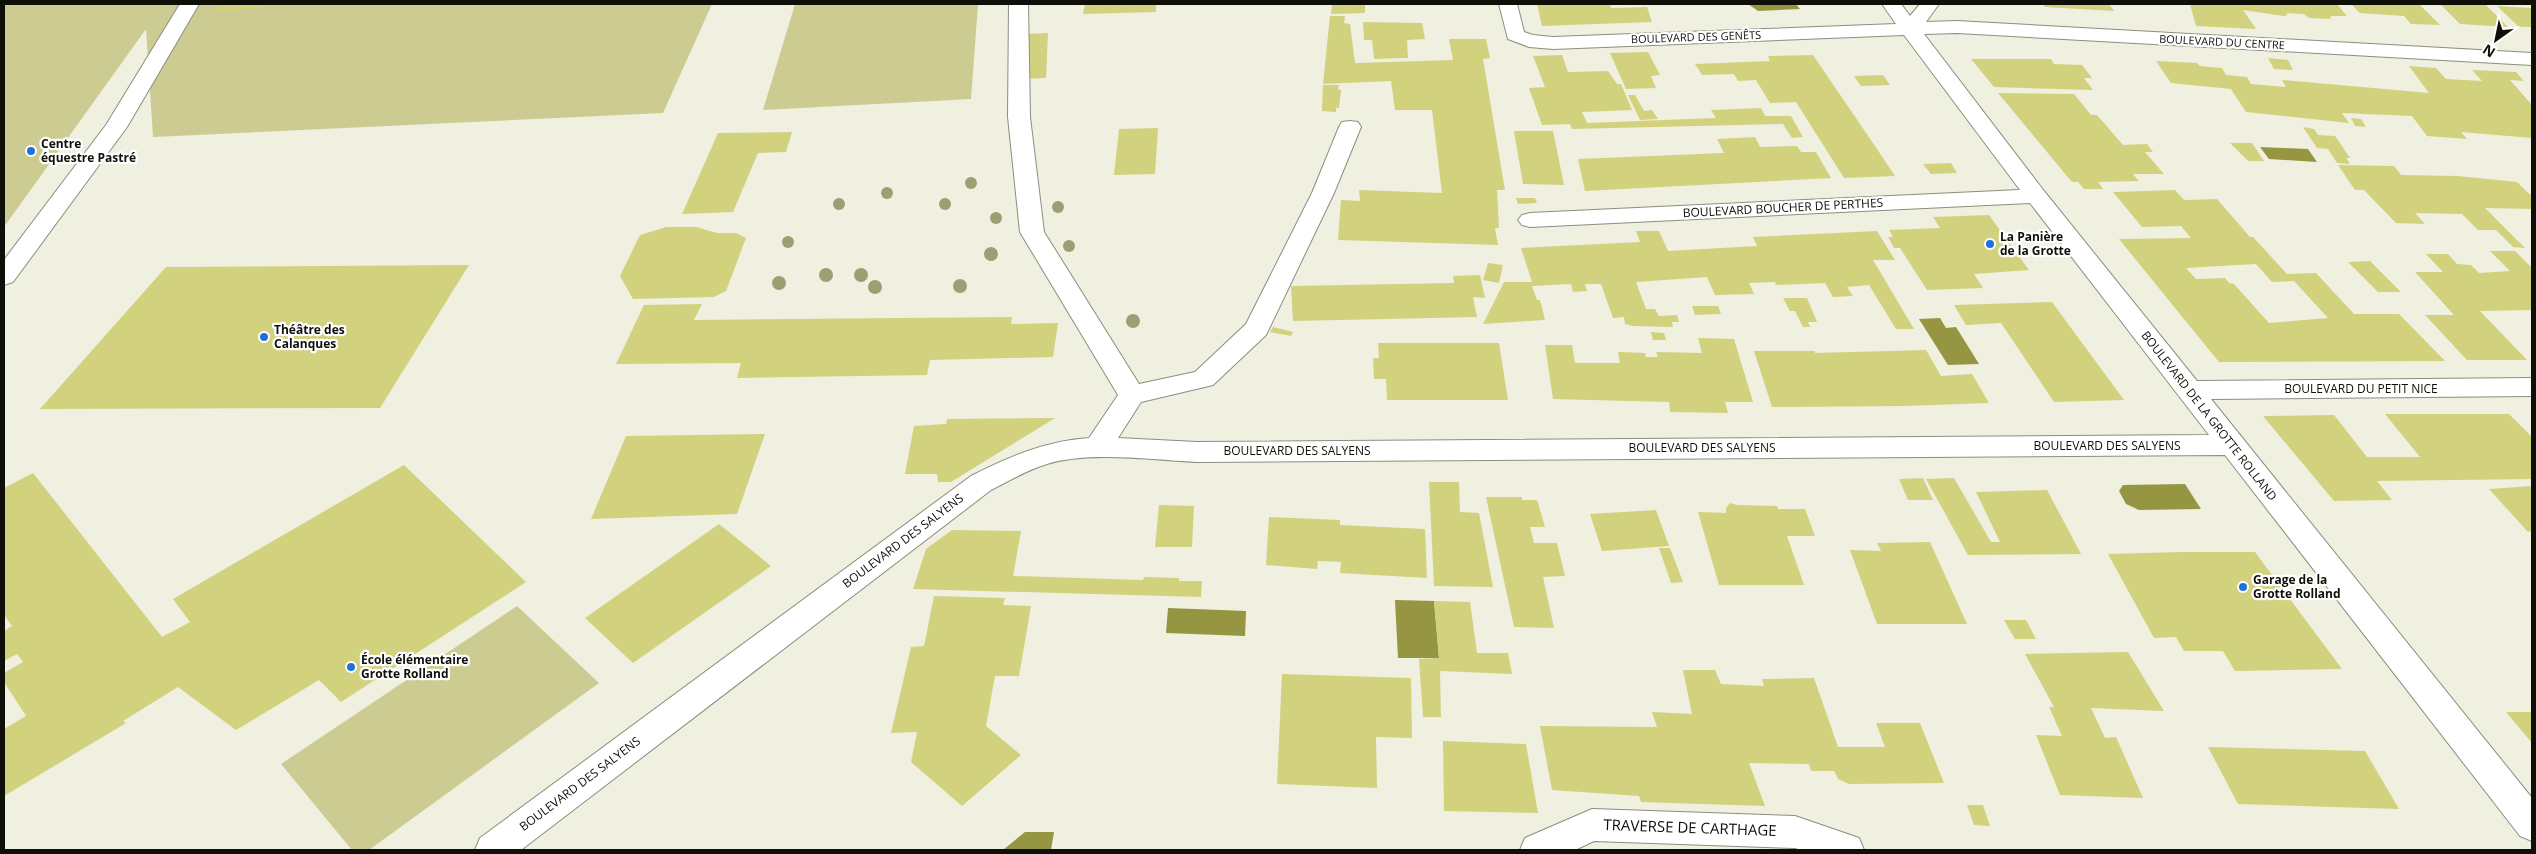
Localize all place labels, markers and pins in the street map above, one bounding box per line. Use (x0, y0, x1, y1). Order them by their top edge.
place label: Centre équestre Pastré (41, 135, 136, 166)
marker: Centre équestre Pastré (25, 145, 37, 157)
place label: La Panière de la Grotte (2000, 228, 2071, 259)
marker: La Panière de la Grotte (1984, 238, 1996, 250)
place label: Théâtre des Calanques (274, 321, 345, 352)
marker: Théâtre des Calanques (258, 331, 270, 343)
place label: Garage de la Grotte Rolland (2253, 571, 2341, 602)
marker: Garage de la Grotte Rolland (2237, 581, 2249, 593)
place label: École élémentaire Grotte Rolland (361, 651, 468, 682)
marker: École élémentaire Grotte Rolland (345, 661, 357, 673)

